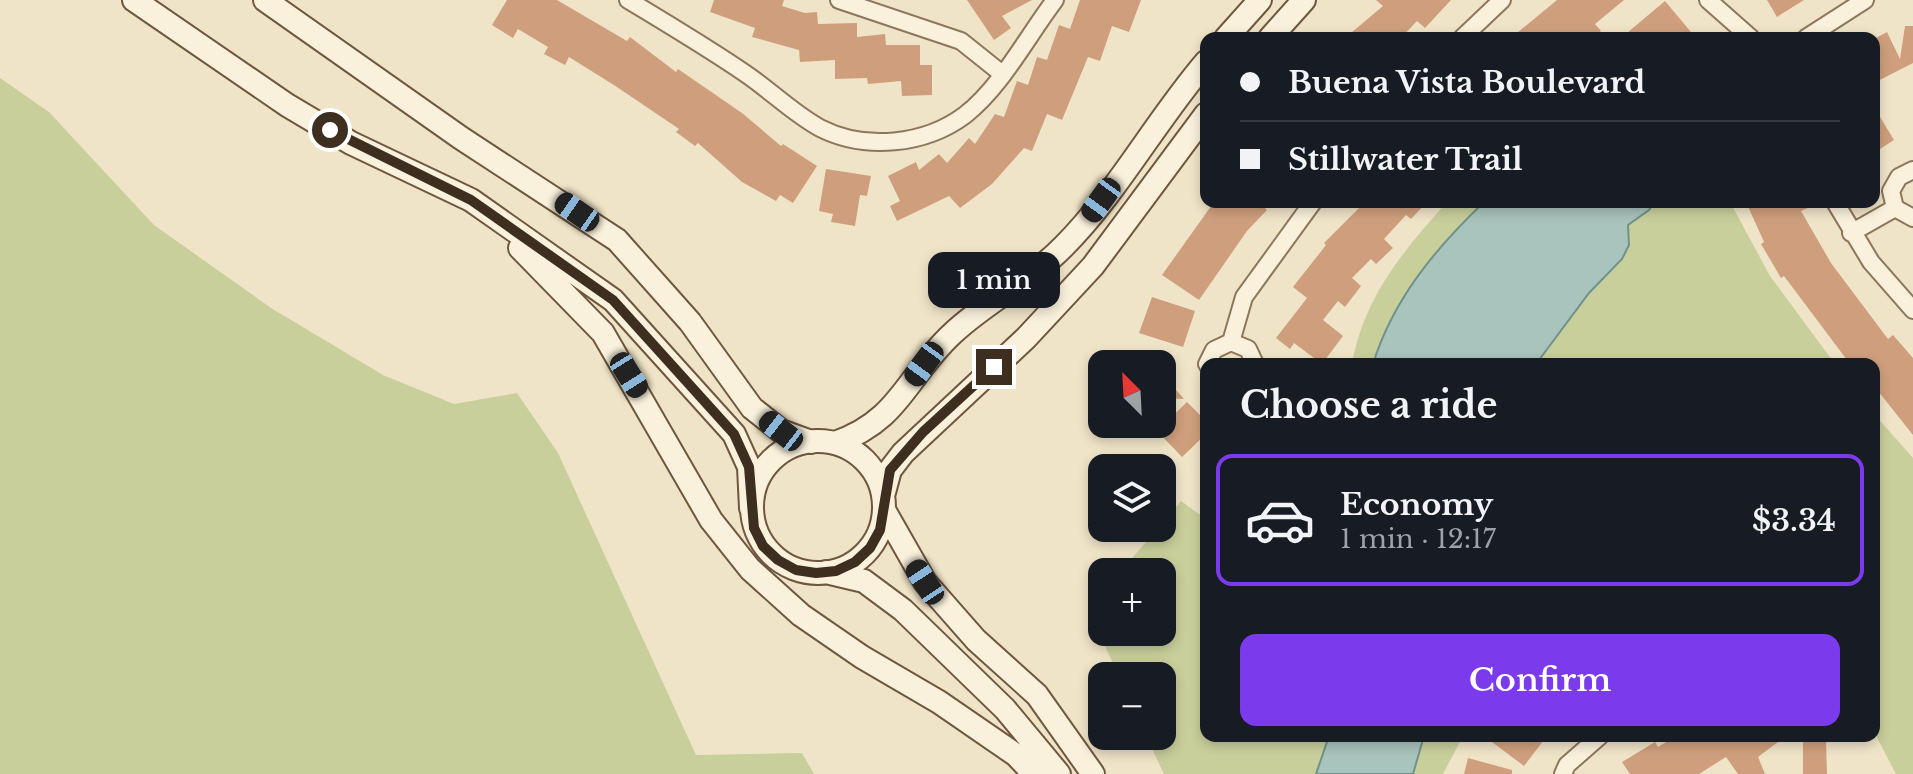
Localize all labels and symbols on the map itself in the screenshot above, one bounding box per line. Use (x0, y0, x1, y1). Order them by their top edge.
route start (312, 112, 348, 148)
car (1077, 174, 1125, 226)
car (550, 188, 604, 236)
callout: 1 min (928, 251, 1060, 307)
car (900, 338, 948, 390)
car (606, 348, 652, 402)
route end (976, 349, 1012, 385)
north arrow (1088, 350, 1176, 438)
car (755, 407, 807, 455)
car (902, 555, 948, 609)

